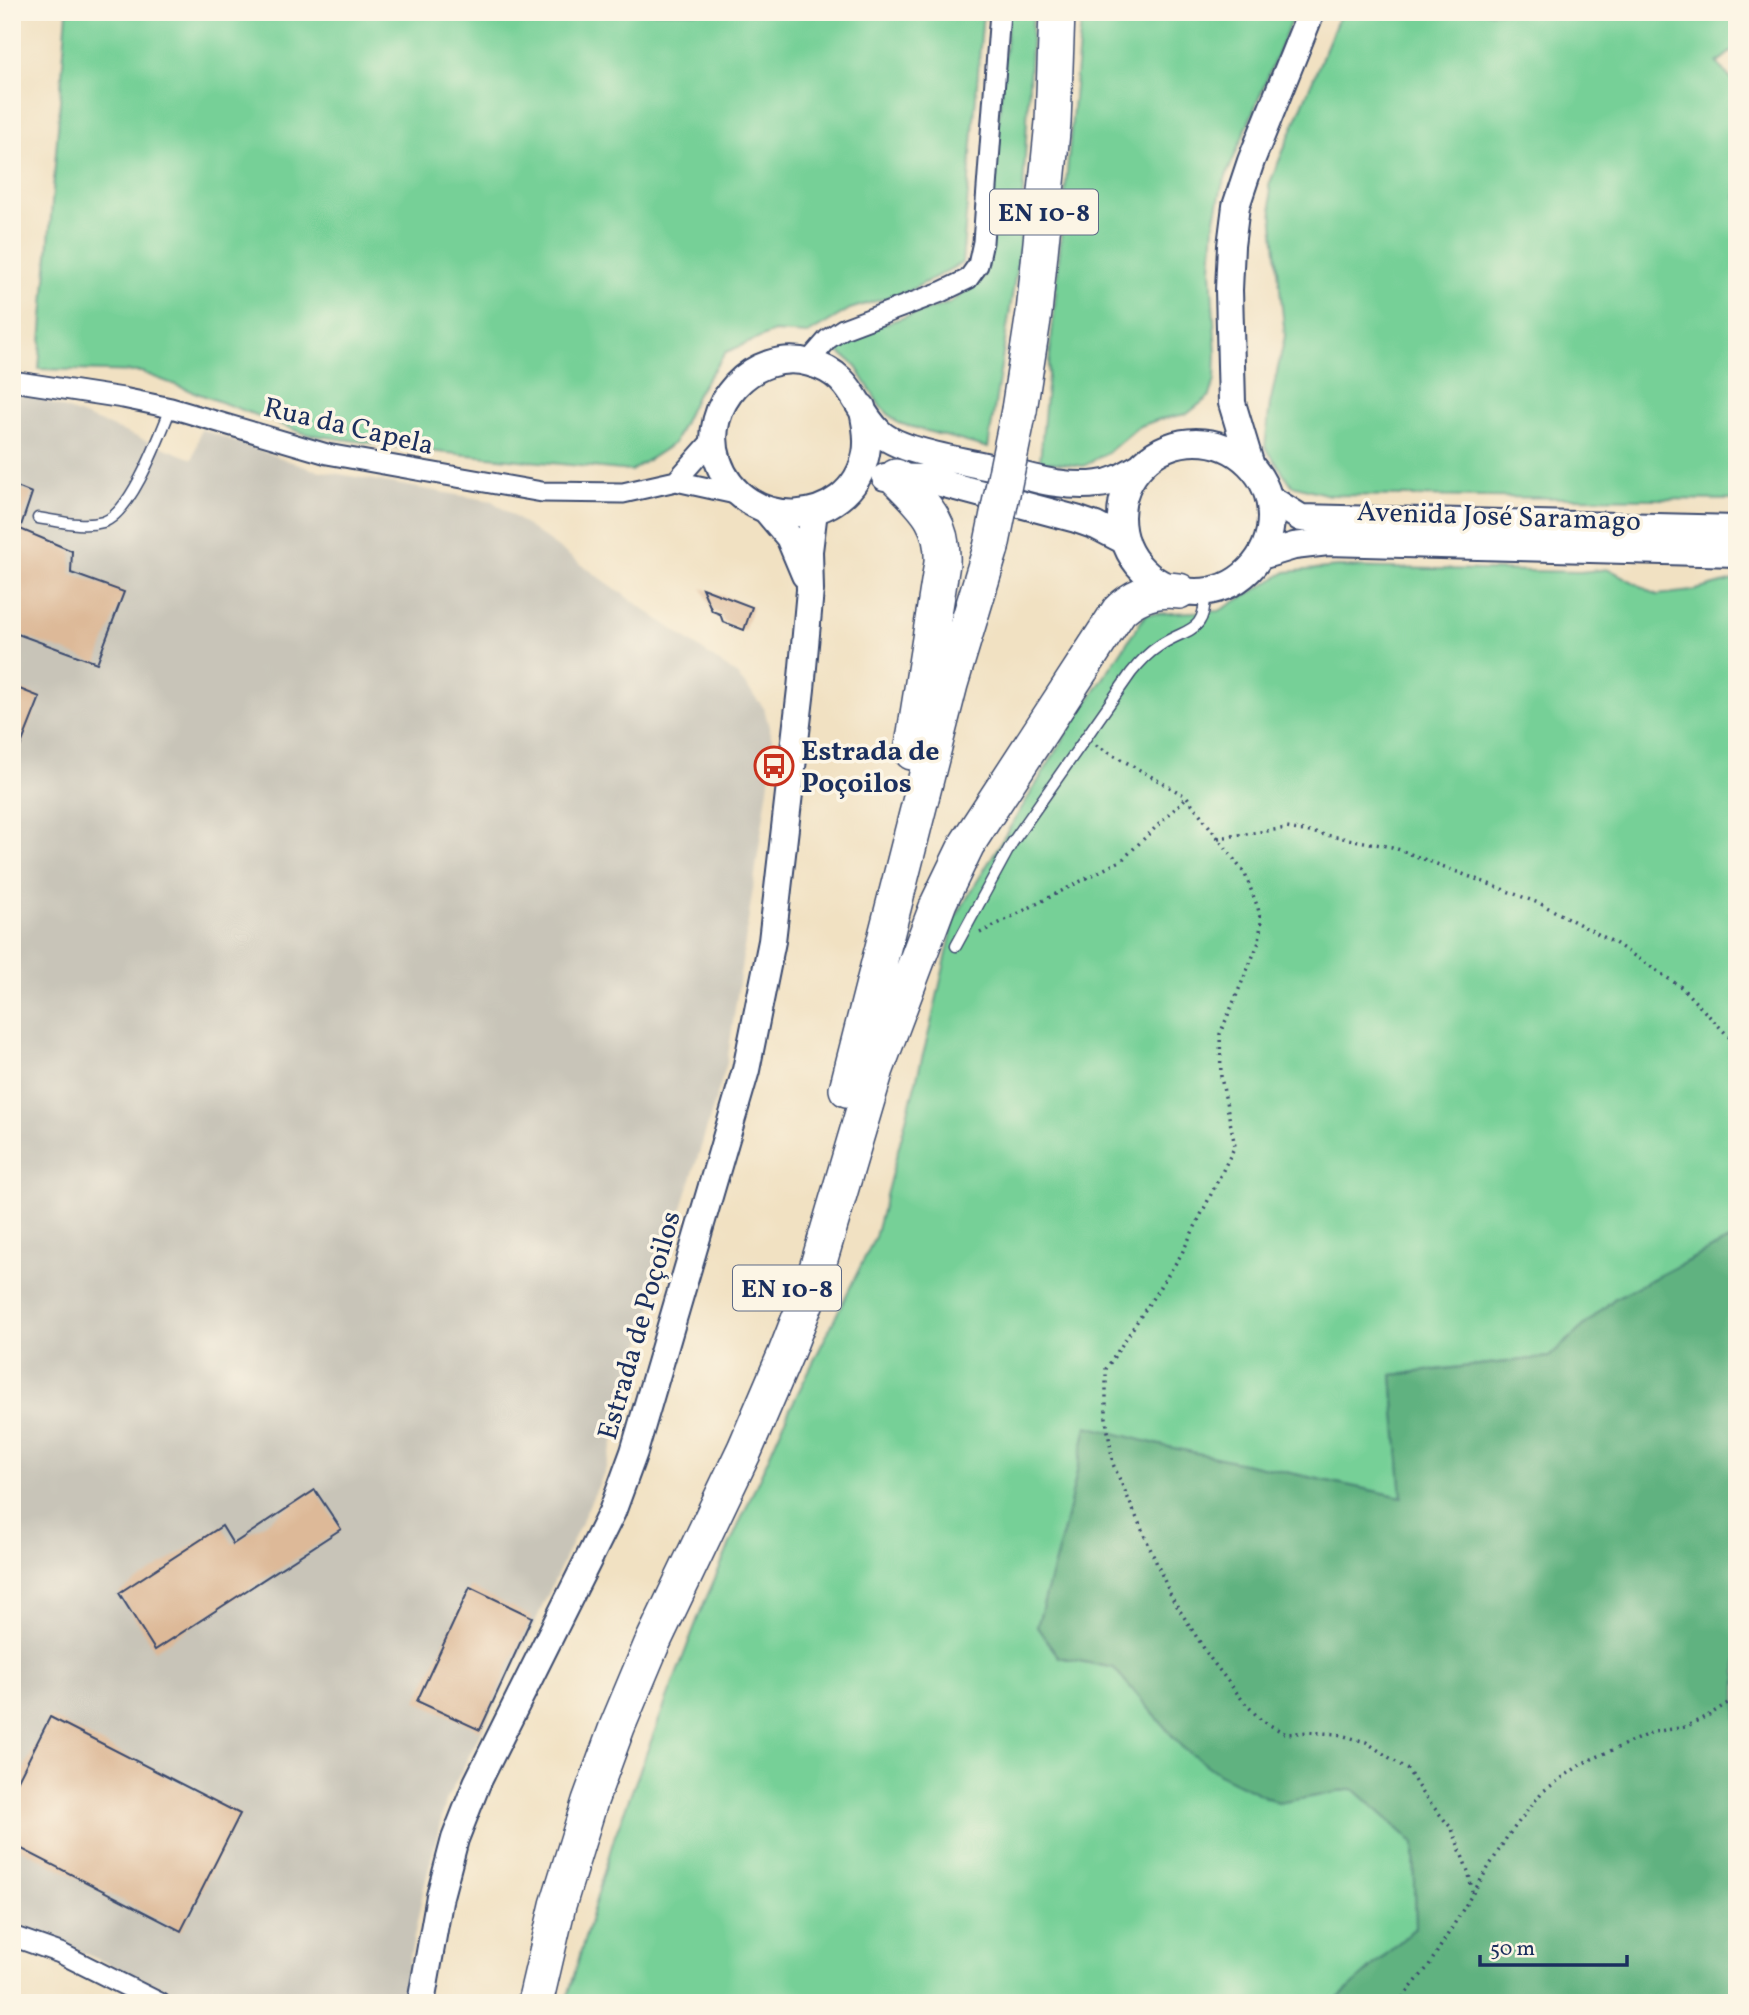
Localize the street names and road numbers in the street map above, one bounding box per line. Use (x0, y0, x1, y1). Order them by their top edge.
road number: EN 10-8 (990, 190, 1098, 234)
street label: Rua da Capela (259, 389, 437, 466)
street label: Avenida José Saramago (1356, 493, 1642, 542)
street label: Estrada de Poçoilos (589, 1207, 692, 1445)
road number: EN 10-8 (733, 1266, 841, 1310)

